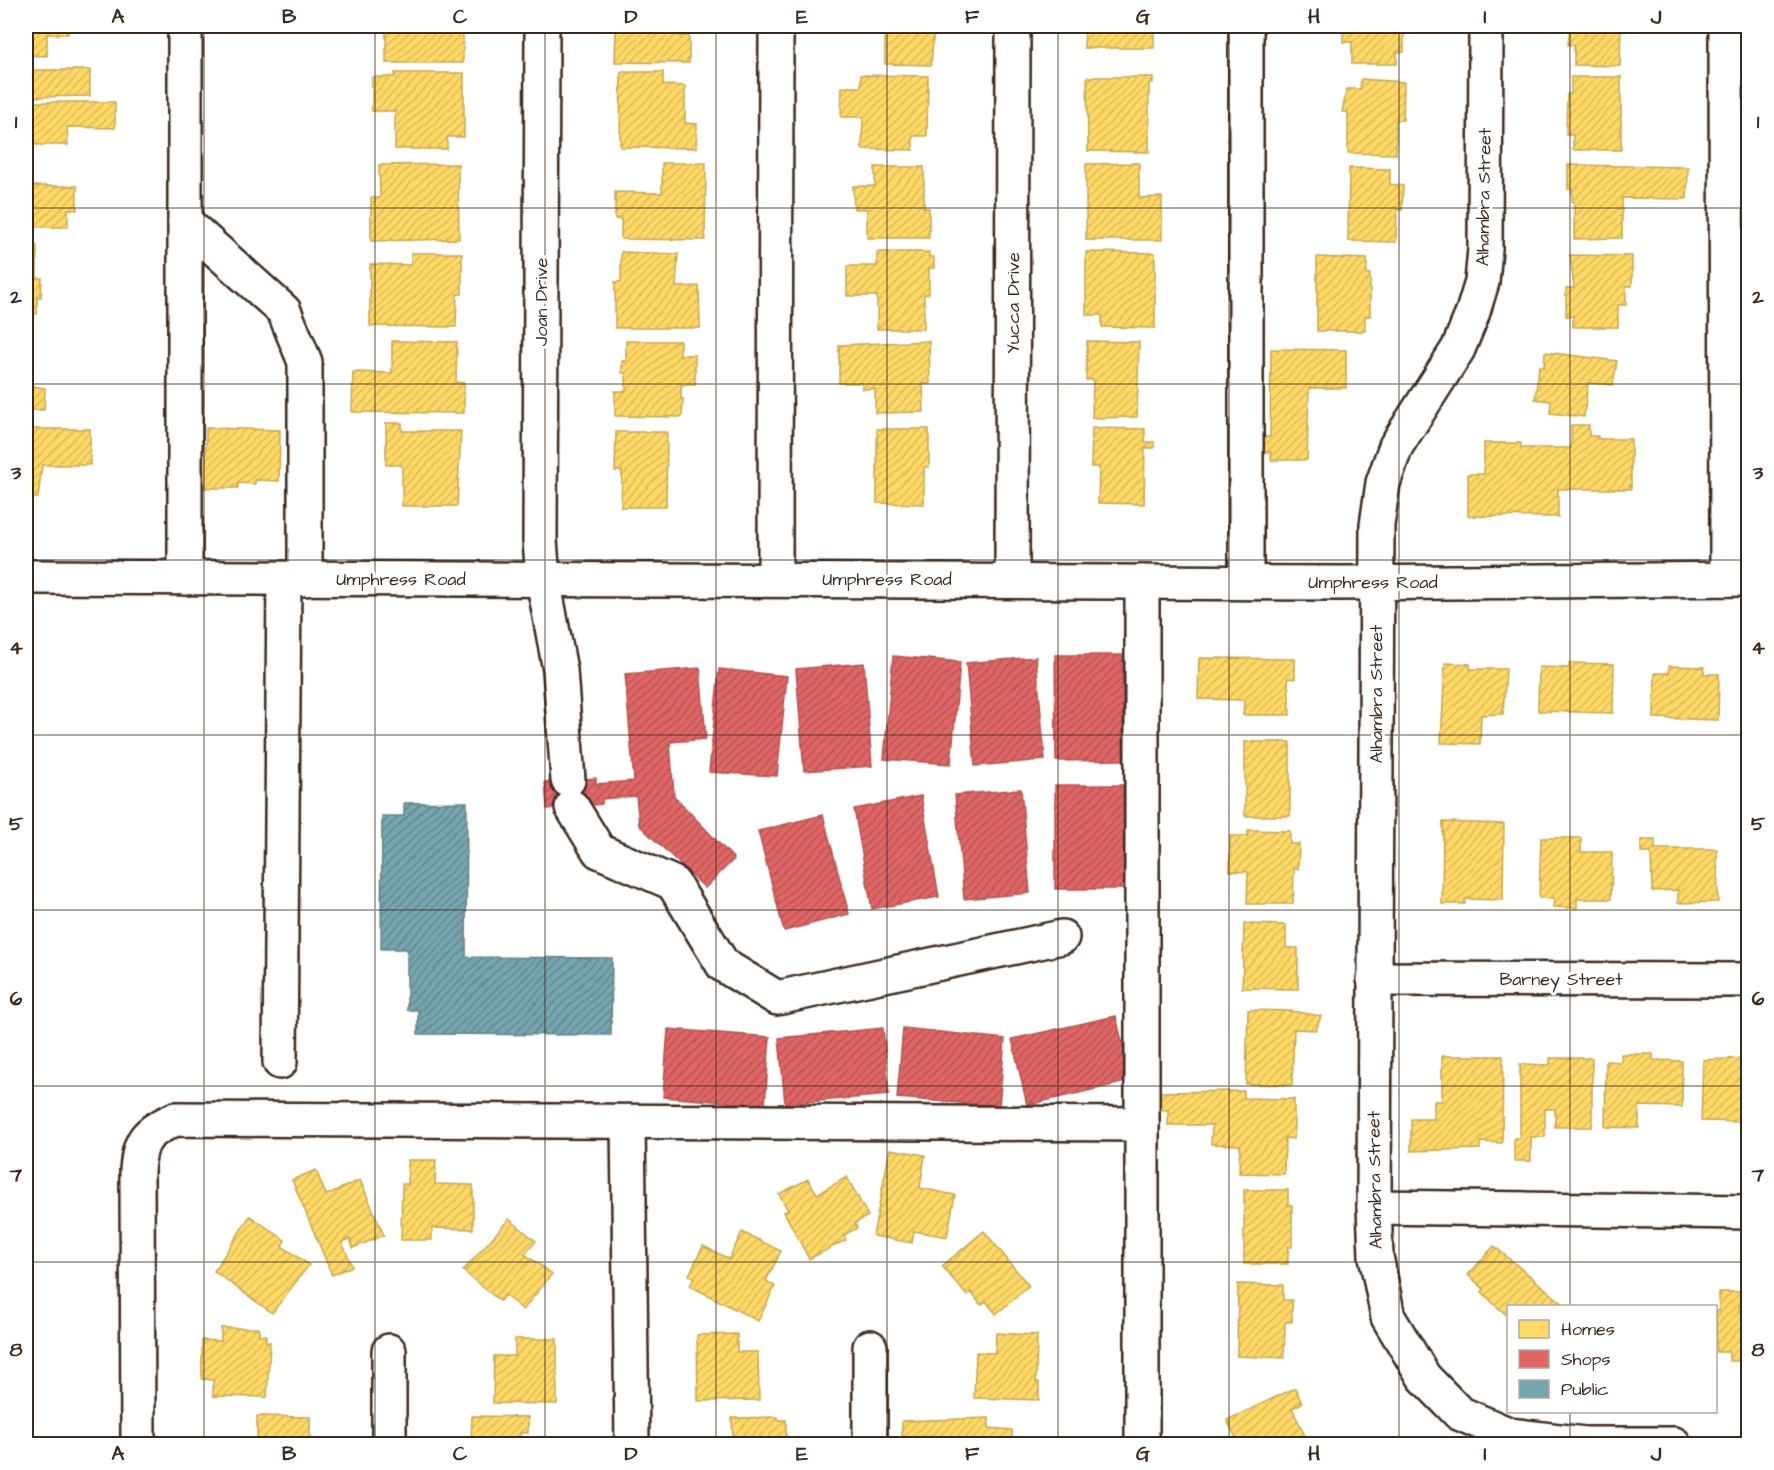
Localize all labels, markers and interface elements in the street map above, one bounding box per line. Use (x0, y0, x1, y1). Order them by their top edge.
text: A (112, 3, 125, 31)
text: B (282, 3, 297, 31)
text: C (453, 3, 468, 31)
text: D (625, 3, 638, 31)
text: E (796, 3, 808, 31)
text: F (965, 3, 980, 31)
text: G (1136, 3, 1150, 31)
text: H (1308, 3, 1320, 31)
text: I (1483, 3, 1487, 31)
text: J (1650, 3, 1662, 31)
text: 1 (15, 108, 18, 136)
text: 1 (1757, 108, 1760, 136)
street label: Alhambra Street (1470, 127, 1498, 266)
street label: Yucca Drive (1001, 252, 1026, 354)
street label: Joan Drive (529, 258, 554, 346)
text: 2 (9, 283, 22, 311)
text: 2 (1751, 283, 1764, 311)
text: 3 (10, 459, 22, 487)
text: 3 (1752, 459, 1764, 487)
street label: Umphress Road (336, 567, 466, 592)
street label: Umphress Road (822, 567, 952, 592)
street label: Umphress Road (1308, 570, 1438, 595)
street label: Alhambra Street (1364, 624, 1389, 763)
text: 4 (9, 634, 23, 662)
text: 4 (1751, 634, 1765, 662)
text: 5 (9, 810, 24, 838)
text: 5 (1751, 810, 1766, 838)
street label: Barney Street (1499, 967, 1623, 993)
text: 6 (10, 985, 23, 1013)
text: 6 (1752, 985, 1765, 1013)
street label: Alhambra Street (1361, 1110, 1389, 1249)
text: 7 (9, 1161, 23, 1189)
text: 7 (1751, 1161, 1765, 1189)
legend (1507, 1305, 1717, 1413)
text: Homes (1561, 1317, 1615, 1342)
text: 8 (10, 1336, 23, 1364)
text: 8 (1752, 1336, 1765, 1364)
text: Shops (1561, 1347, 1611, 1372)
text: Public (1561, 1377, 1609, 1402)
text: A (112, 1440, 125, 1468)
text: B (282, 1440, 297, 1468)
text: C (453, 1440, 468, 1468)
text: D (625, 1440, 638, 1468)
text: E (796, 1440, 808, 1468)
text: F (965, 1440, 980, 1468)
text: G (1136, 1440, 1150, 1468)
text: H (1308, 1440, 1320, 1468)
text: I (1483, 1440, 1487, 1468)
text: J (1650, 1440, 1662, 1468)

